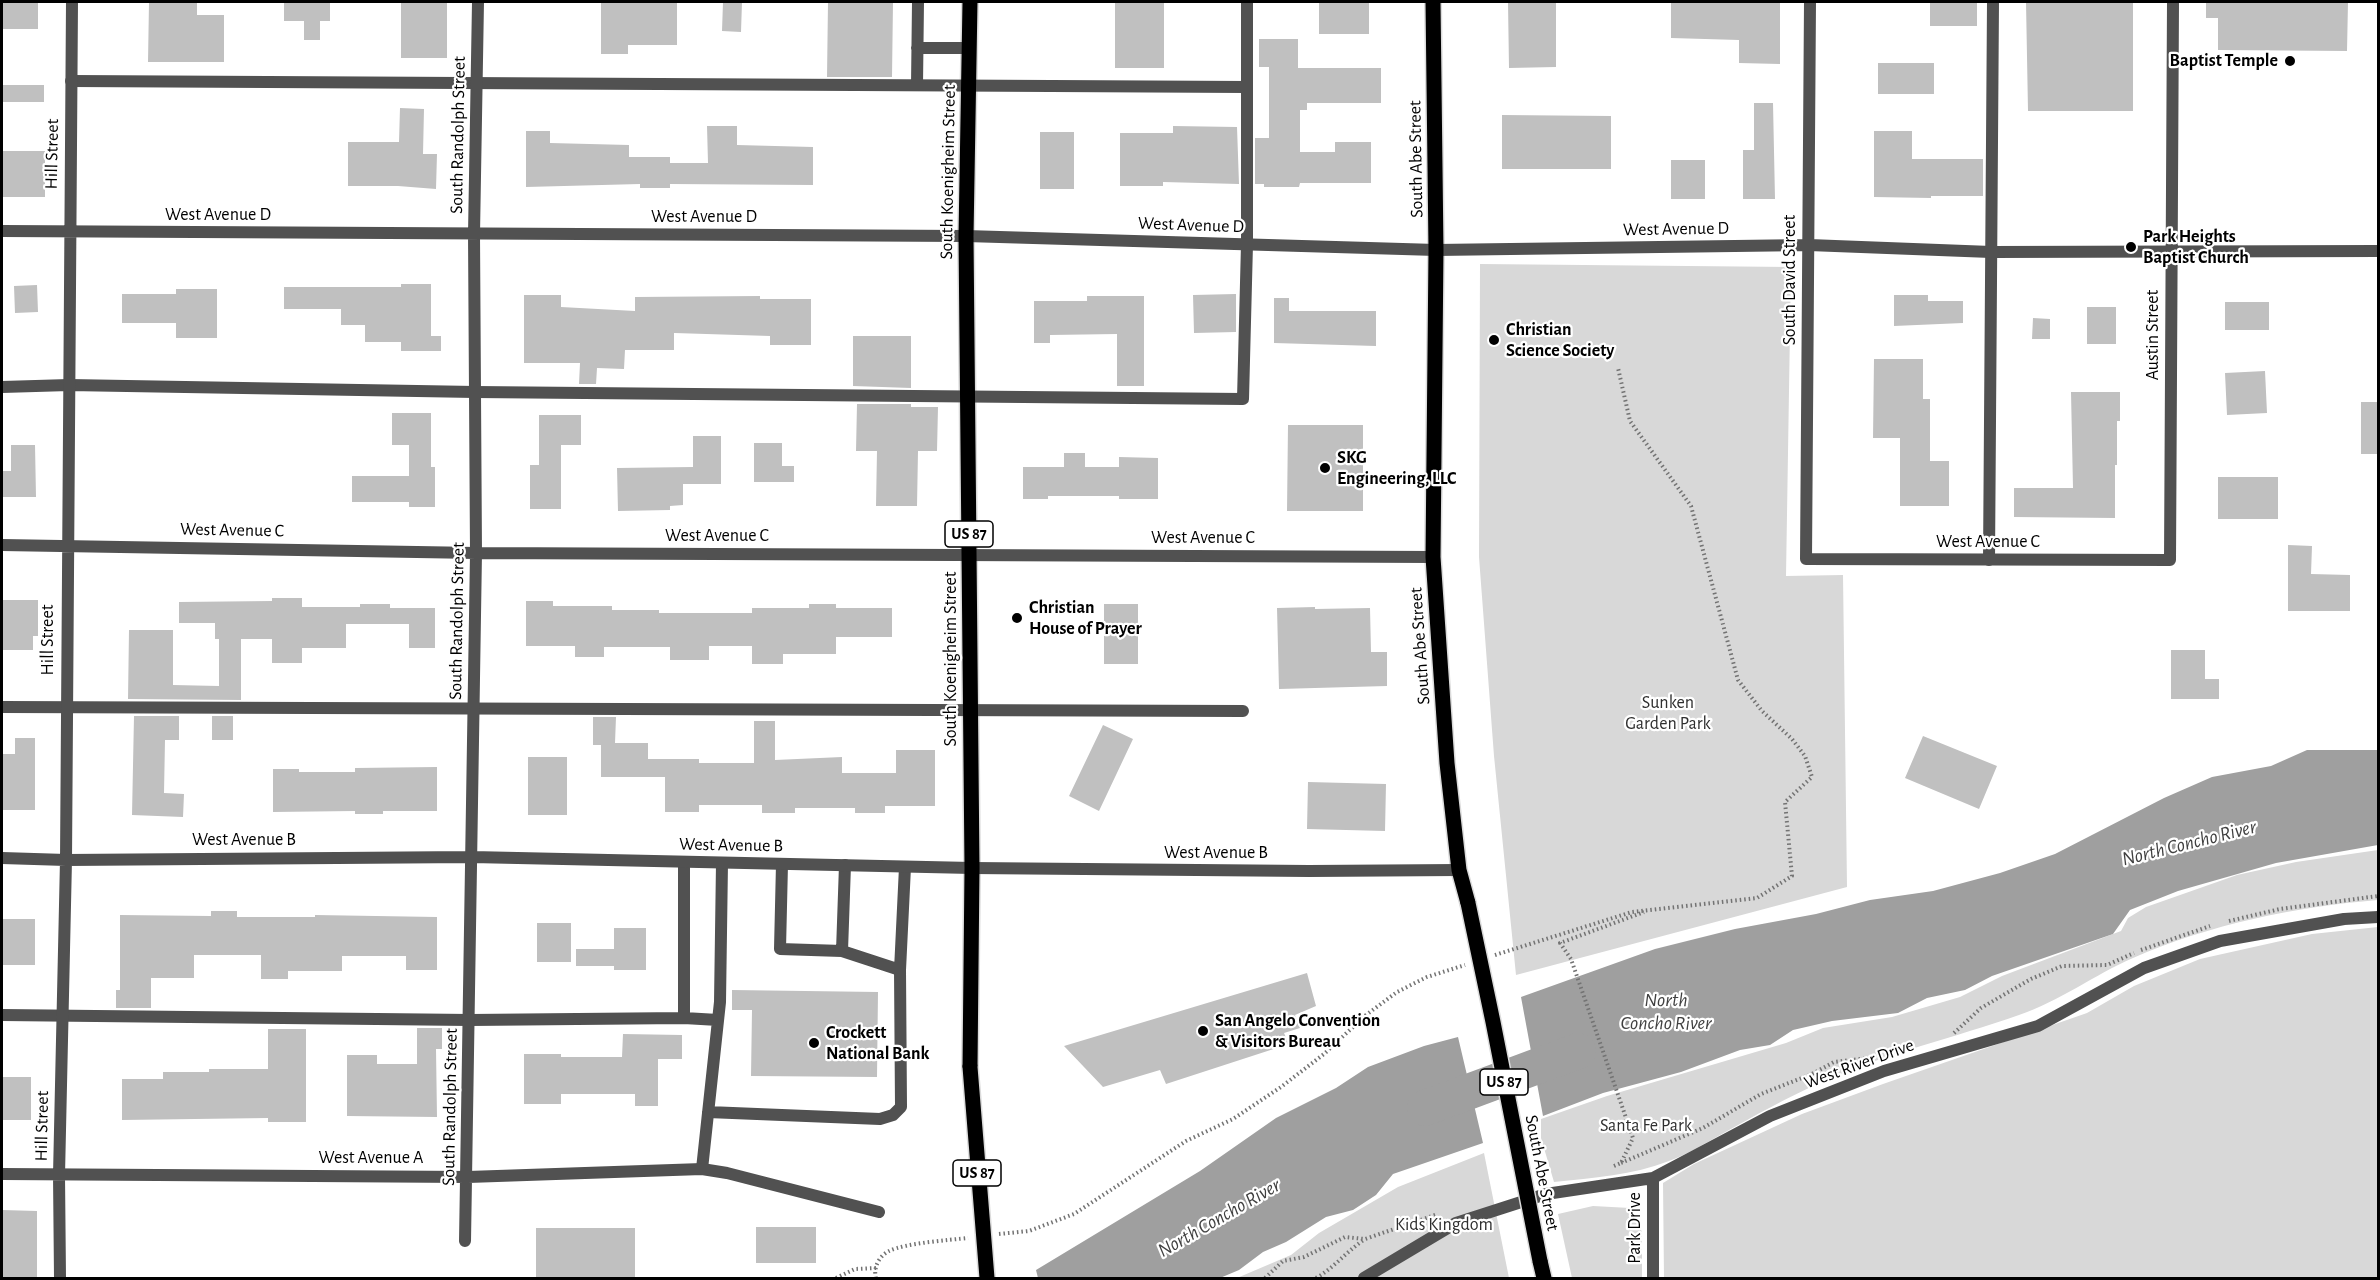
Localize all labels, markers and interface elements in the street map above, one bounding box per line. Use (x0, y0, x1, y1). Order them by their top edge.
place label: Baptist Temple (2170, 50, 2278, 72)
marker: Baptist Temple (2283, 54, 2297, 68)
street label: South Randolph Street (446, 56, 470, 214)
street label: South Koenigheim Street (936, 84, 960, 260)
street label: South Abe Street (1404, 100, 1428, 218)
street label: Hill Street (41, 118, 63, 190)
street label: West Avenue D (165, 204, 271, 226)
street label: West Avenue D (651, 206, 757, 228)
street label: West Avenue D (1138, 212, 1244, 238)
street label: South David Street (1779, 215, 1801, 345)
street label: West Avenue D (1623, 217, 1729, 241)
place label: Park Heights Baptist Church (2143, 226, 2249, 268)
marker: Park Heights Baptist Church (2124, 240, 2138, 254)
street label: Austin Street (2142, 290, 2164, 380)
place label: Christian Science Society (1506, 319, 1614, 362)
marker: Christian Science Society (1487, 333, 1501, 347)
place label: SKG Engineering, LLC (1337, 447, 1456, 490)
marker: SKG Engineering, LLC (1318, 461, 1332, 475)
street label: West Avenue C (180, 518, 284, 542)
road number: US 87 (945, 521, 993, 547)
street label: West Avenue C (665, 525, 769, 547)
street label: West Avenue C (1151, 527, 1255, 549)
street label: West Avenue C (1936, 531, 2040, 553)
street label: South Randolph Street (445, 542, 469, 700)
street label: South Koenigheim Street (940, 572, 962, 746)
street label: South Abe Street (1405, 587, 1435, 705)
place label: Christian House of Prayer (1029, 597, 1142, 640)
street label: Hill Street (37, 605, 59, 675)
marker: Christian House of Prayer (1010, 611, 1024, 625)
park label: Sunken Garden Park (1625, 692, 1711, 734)
water label: North Concho River (2119, 815, 2259, 871)
street label: West Avenue B (192, 829, 296, 851)
street label: West Avenue B (679, 833, 783, 857)
street label: West Avenue B (1164, 842, 1268, 864)
water label: North Concho River (1620, 988, 1712, 1035)
place label: San Angelo Convention & Visitors Bureau (1215, 1010, 1380, 1052)
place label: Crockett National Bank (826, 1022, 929, 1064)
marker: San Angelo Convention & Visitors Bureau (1196, 1024, 1210, 1038)
street label: South Randolph Street (438, 1028, 462, 1186)
street label: West River Drive (1801, 1034, 1917, 1094)
marker: Crockett National Bank (807, 1036, 821, 1050)
road number: US 87 (1480, 1069, 1528, 1095)
street label: Hill Street (31, 1090, 53, 1162)
street label: South Abe Street (1520, 1113, 1564, 1233)
park label: Santa Fe Park (1600, 1115, 1692, 1137)
street label: West Avenue A (319, 1147, 423, 1169)
road number: US 87 (953, 1160, 1001, 1186)
water label: North Concho River (1153, 1173, 1285, 1263)
street label: Park Drive (1624, 1192, 1646, 1264)
park label: Kids Kingdom (1395, 1214, 1493, 1236)

